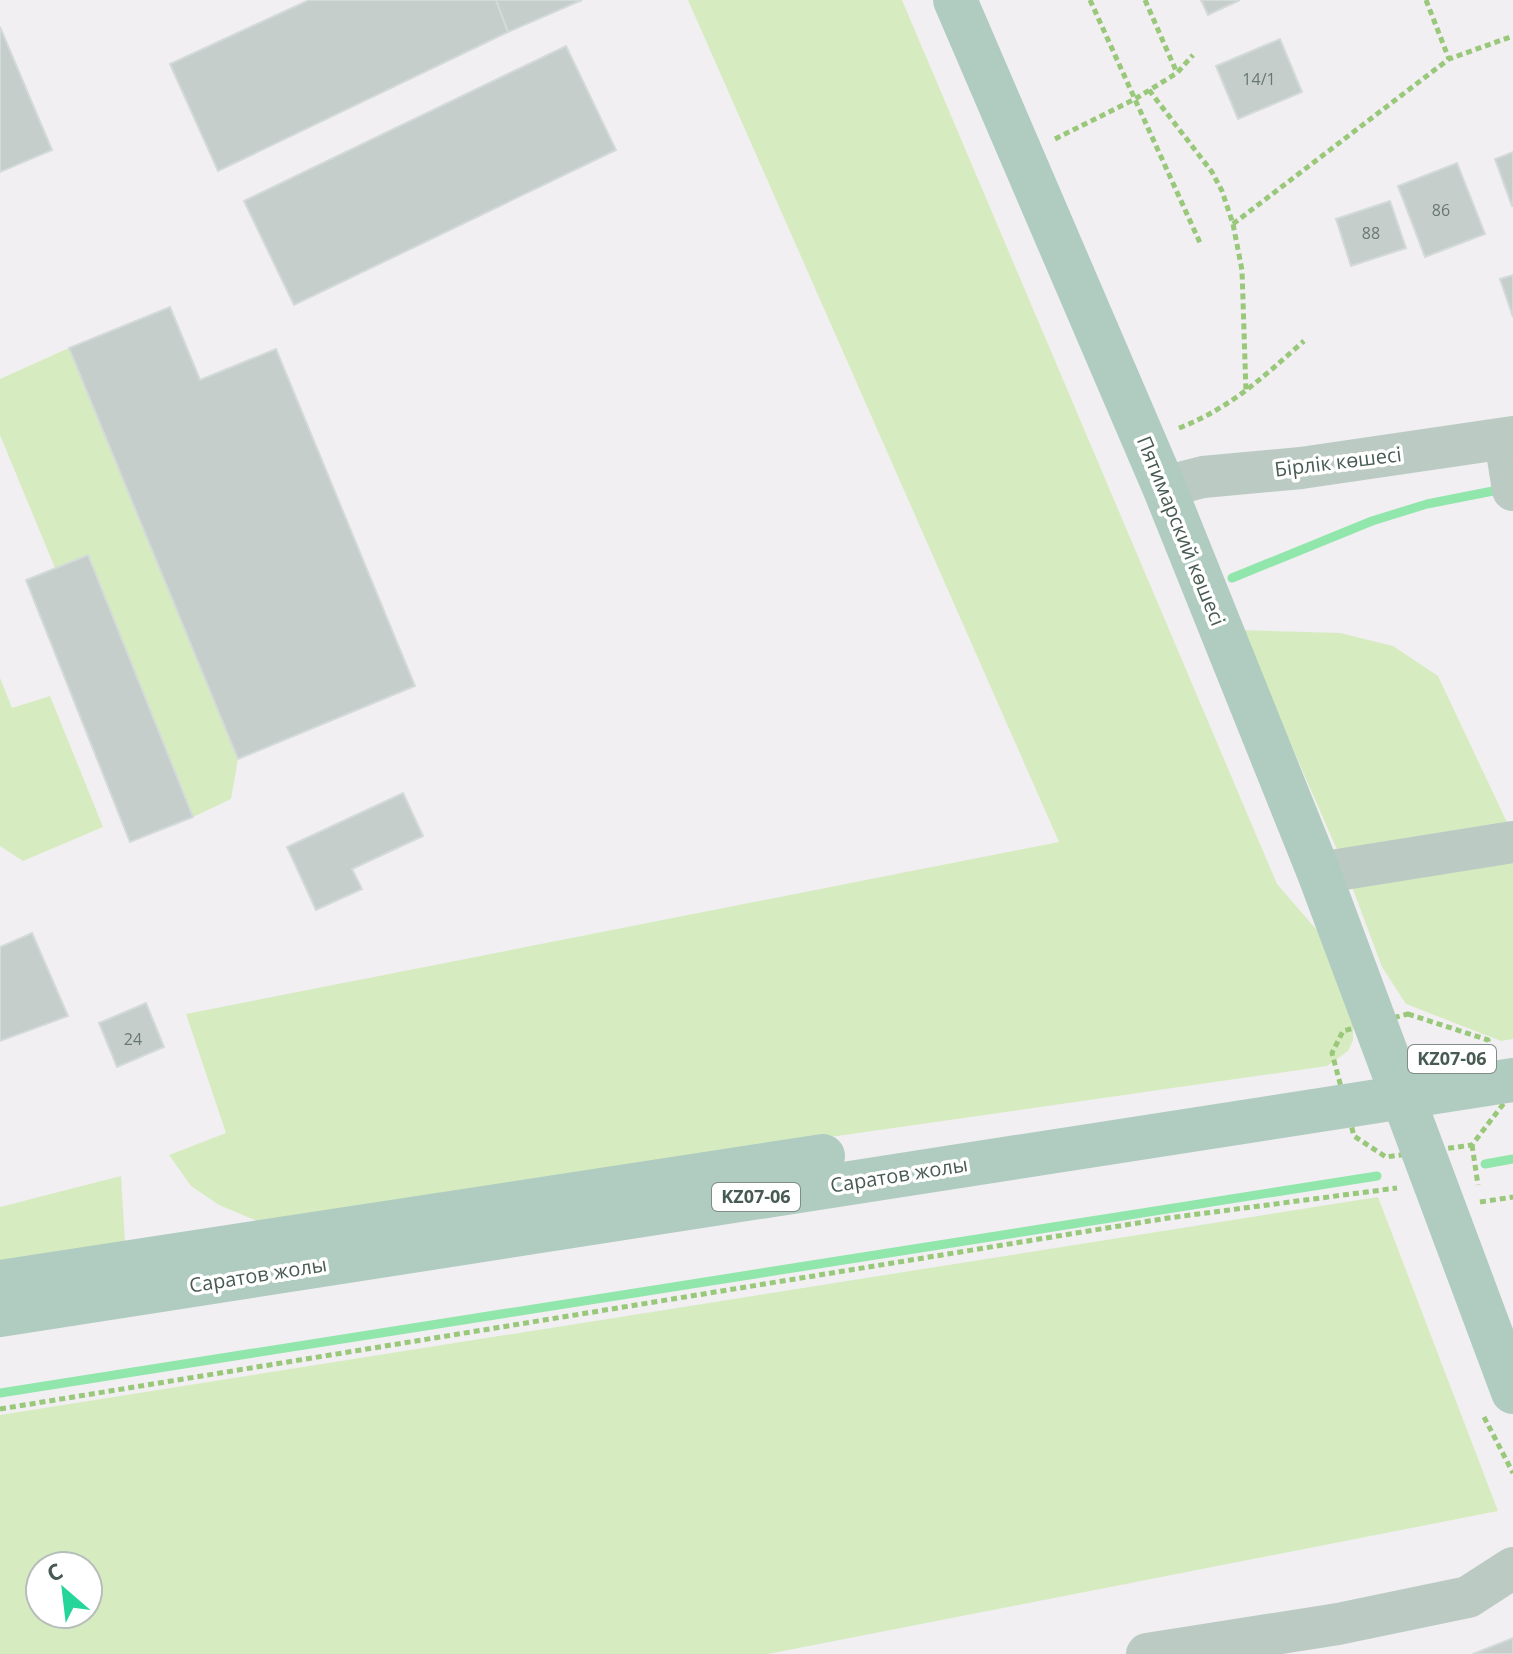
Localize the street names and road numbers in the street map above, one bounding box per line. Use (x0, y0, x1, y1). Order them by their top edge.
street label: Пятимарский көшесі (1131, 432, 1232, 630)
street label: Бірлік көшесі (1273, 440, 1403, 483)
road number: KZ07-06 (1408, 1045, 1496, 1073)
street label: Саратов жолы (828, 1150, 970, 1199)
road number: KZ07-06 (712, 1183, 800, 1211)
street label: Саратов жолы (187, 1250, 329, 1299)

